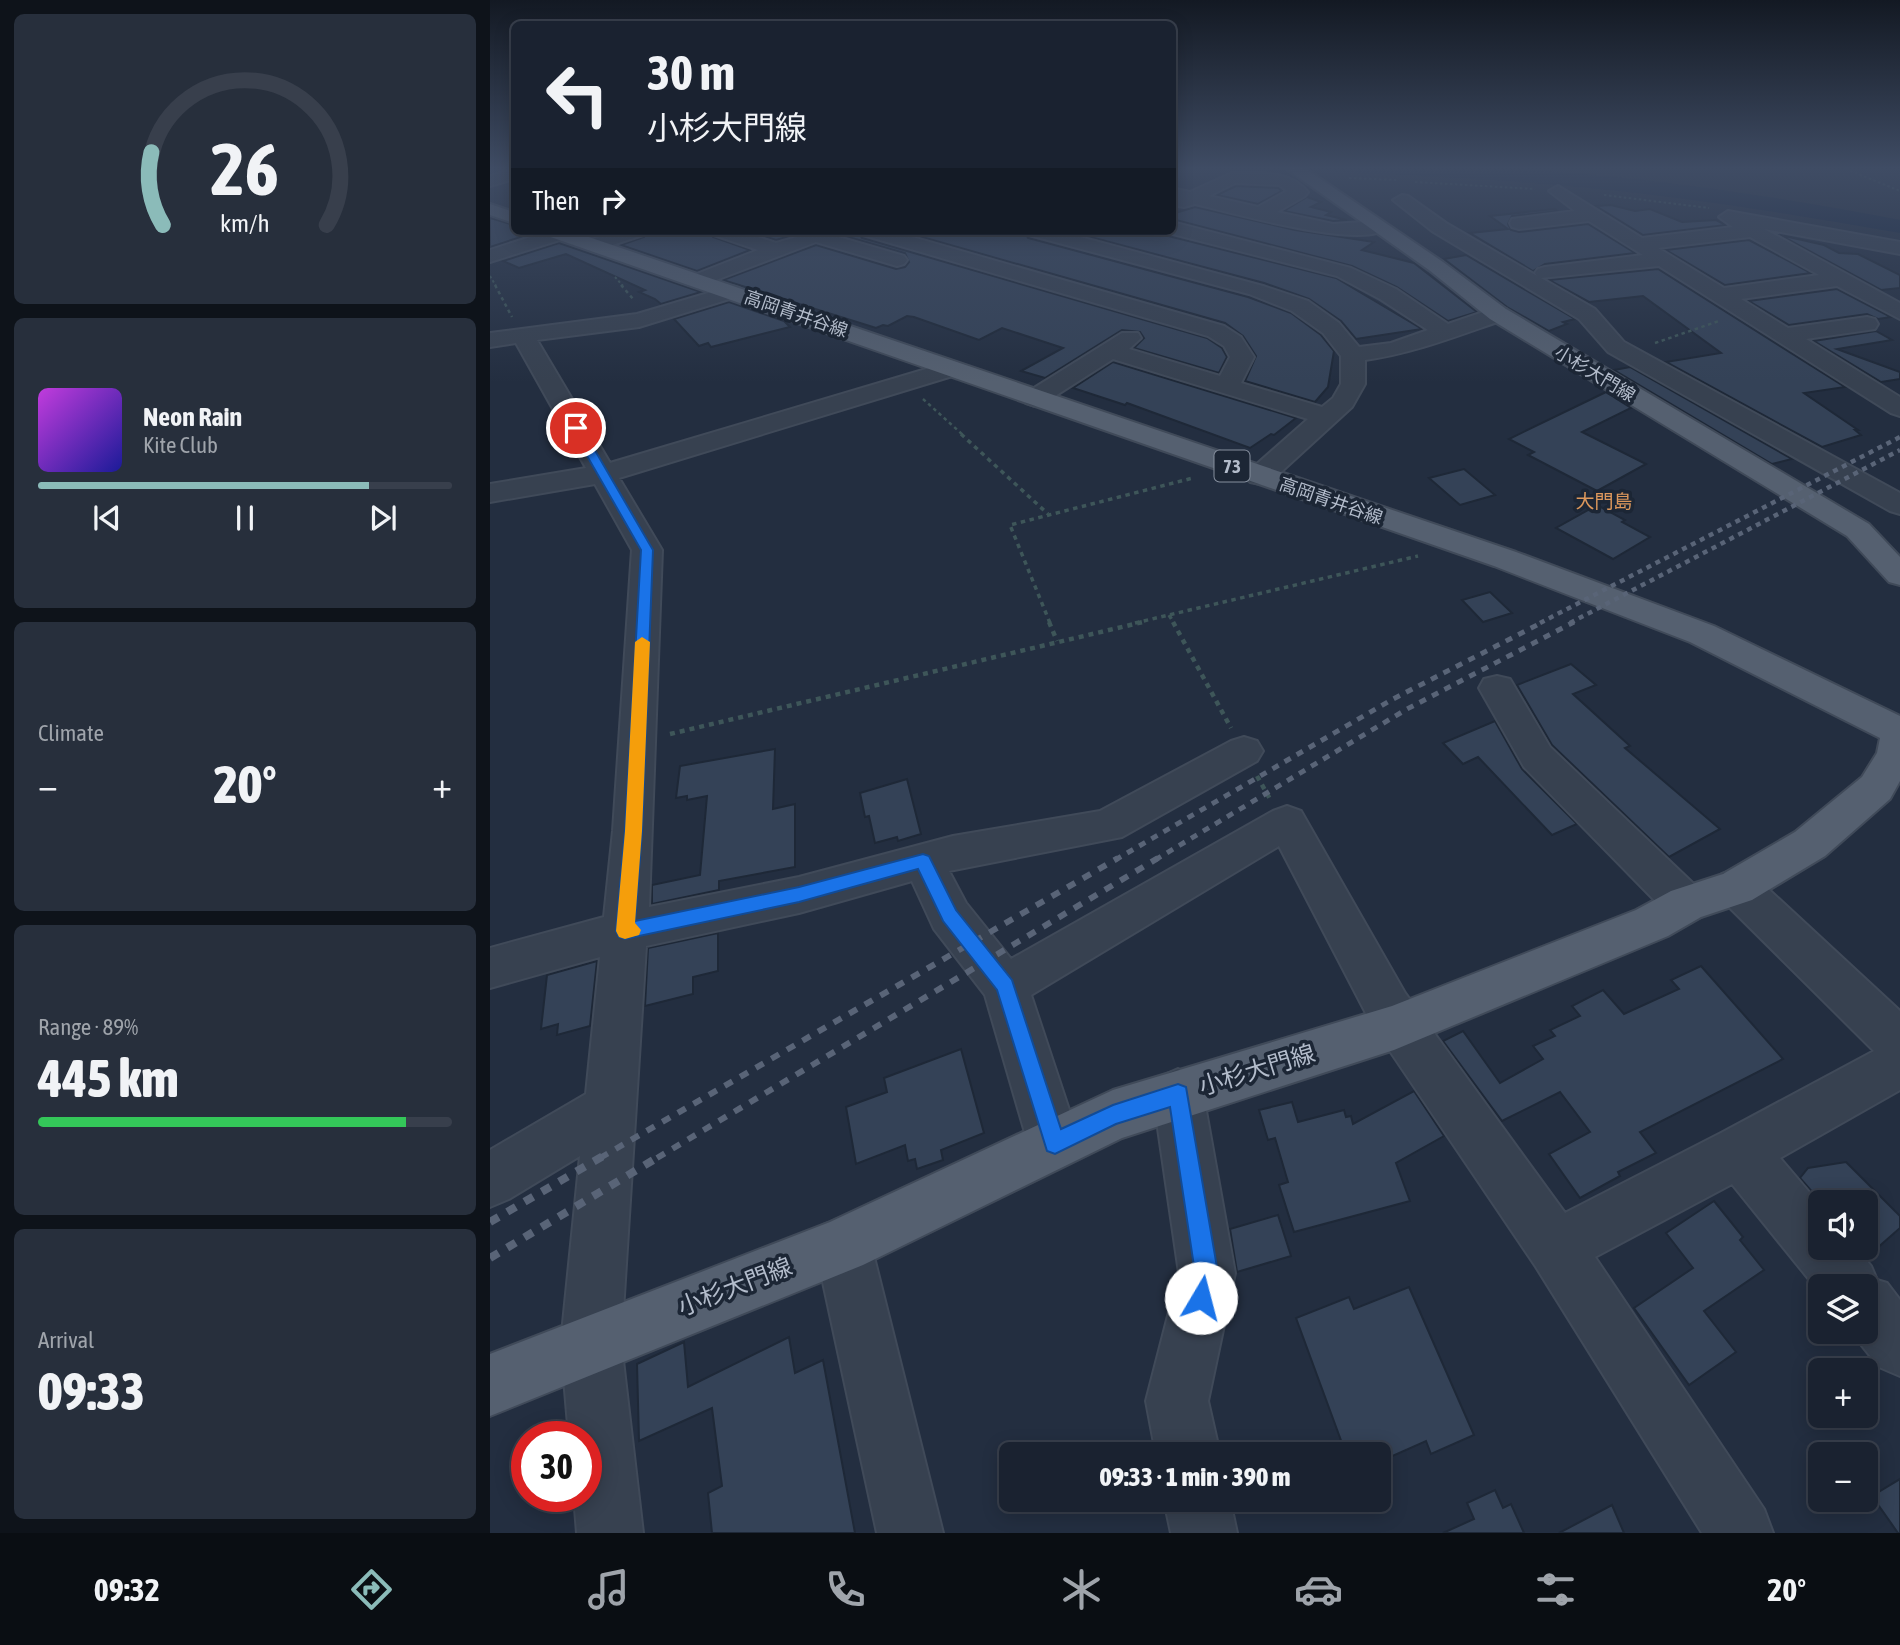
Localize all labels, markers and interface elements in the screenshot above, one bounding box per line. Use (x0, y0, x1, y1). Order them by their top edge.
text: 30 m (647, 44, 735, 100)
icon: left (532, 49, 623, 140)
text: 小杉大門線 (647, 109, 807, 146)
text: 26 (211, 127, 279, 210)
icon: right (594, 182, 632, 220)
text: Then (532, 186, 580, 216)
text: km/h (220, 209, 270, 237)
street label: 高岡青井谷線 (742, 286, 851, 341)
street label: 小杉大門線 (1551, 341, 1639, 406)
pin (546, 398, 606, 458)
text: Neon Rain (143, 402, 242, 432)
icon: arrive (557, 409, 595, 447)
text: Kite Club (143, 432, 218, 458)
road number: 73 (1214, 450, 1250, 481)
street label: 高岡青井谷線 (1277, 473, 1386, 528)
district label: 大門島 (1575, 490, 1633, 512)
icon: previous (88, 499, 126, 537)
icon: pause (226, 499, 264, 537)
icon: next (364, 499, 402, 537)
text: Climate (38, 720, 104, 746)
text: 20° (213, 754, 277, 814)
text: − (38, 763, 58, 806)
text: + (432, 763, 452, 806)
text: Range · 89% (38, 1014, 138, 1040)
street label: 小杉大門線 (1196, 1039, 1318, 1100)
text: 445 km (38, 1048, 179, 1108)
map controls (1808, 1190, 1878, 1512)
button: sound (1808, 1190, 1878, 1260)
street label: 小杉大門線 (674, 1252, 796, 1321)
position arrow (1164, 1261, 1238, 1335)
button: layers (1808, 1274, 1878, 1344)
text: Arrival (38, 1327, 94, 1353)
button: + (1808, 1358, 1878, 1428)
text: 09:33 (38, 1361, 145, 1421)
speed limit sign: 30 (511, 1421, 602, 1512)
button: − (1808, 1442, 1878, 1512)
text: 09:33 · 1 min · 390 m (1100, 1462, 1290, 1492)
icon: directions (347, 1565, 396, 1614)
icon: music (584, 1565, 633, 1614)
icon: phone (821, 1565, 870, 1614)
icon: climate (1057, 1565, 1106, 1614)
icon: car (1294, 1565, 1343, 1614)
icon: filters (1531, 1565, 1580, 1614)
text: 09:32 (94, 1571, 160, 1608)
text: 20° (1767, 1571, 1806, 1608)

